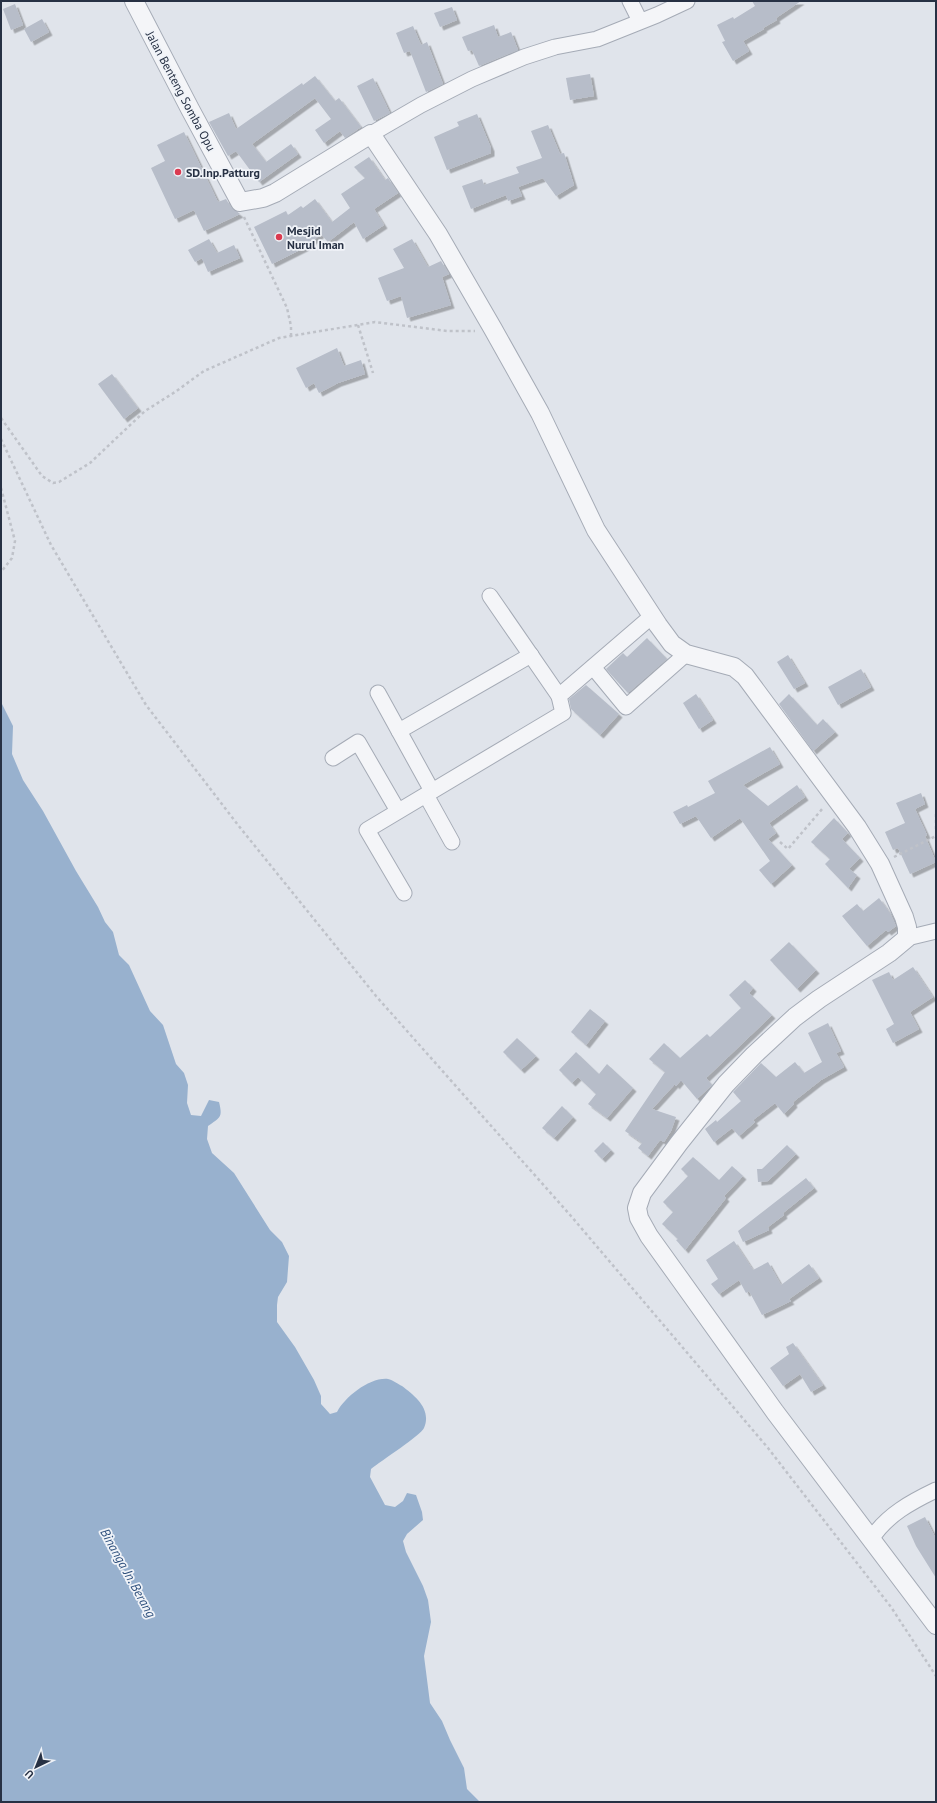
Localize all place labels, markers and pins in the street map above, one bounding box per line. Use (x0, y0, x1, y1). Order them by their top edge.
place label: SD.Inp.Patturg (186, 165, 260, 180)
marker: SD.Inp.Patturg (173, 167, 183, 177)
place label: Mesjid Nurul Iman (287, 223, 344, 252)
marker: Mesjid Nurul Iman (274, 232, 284, 242)

